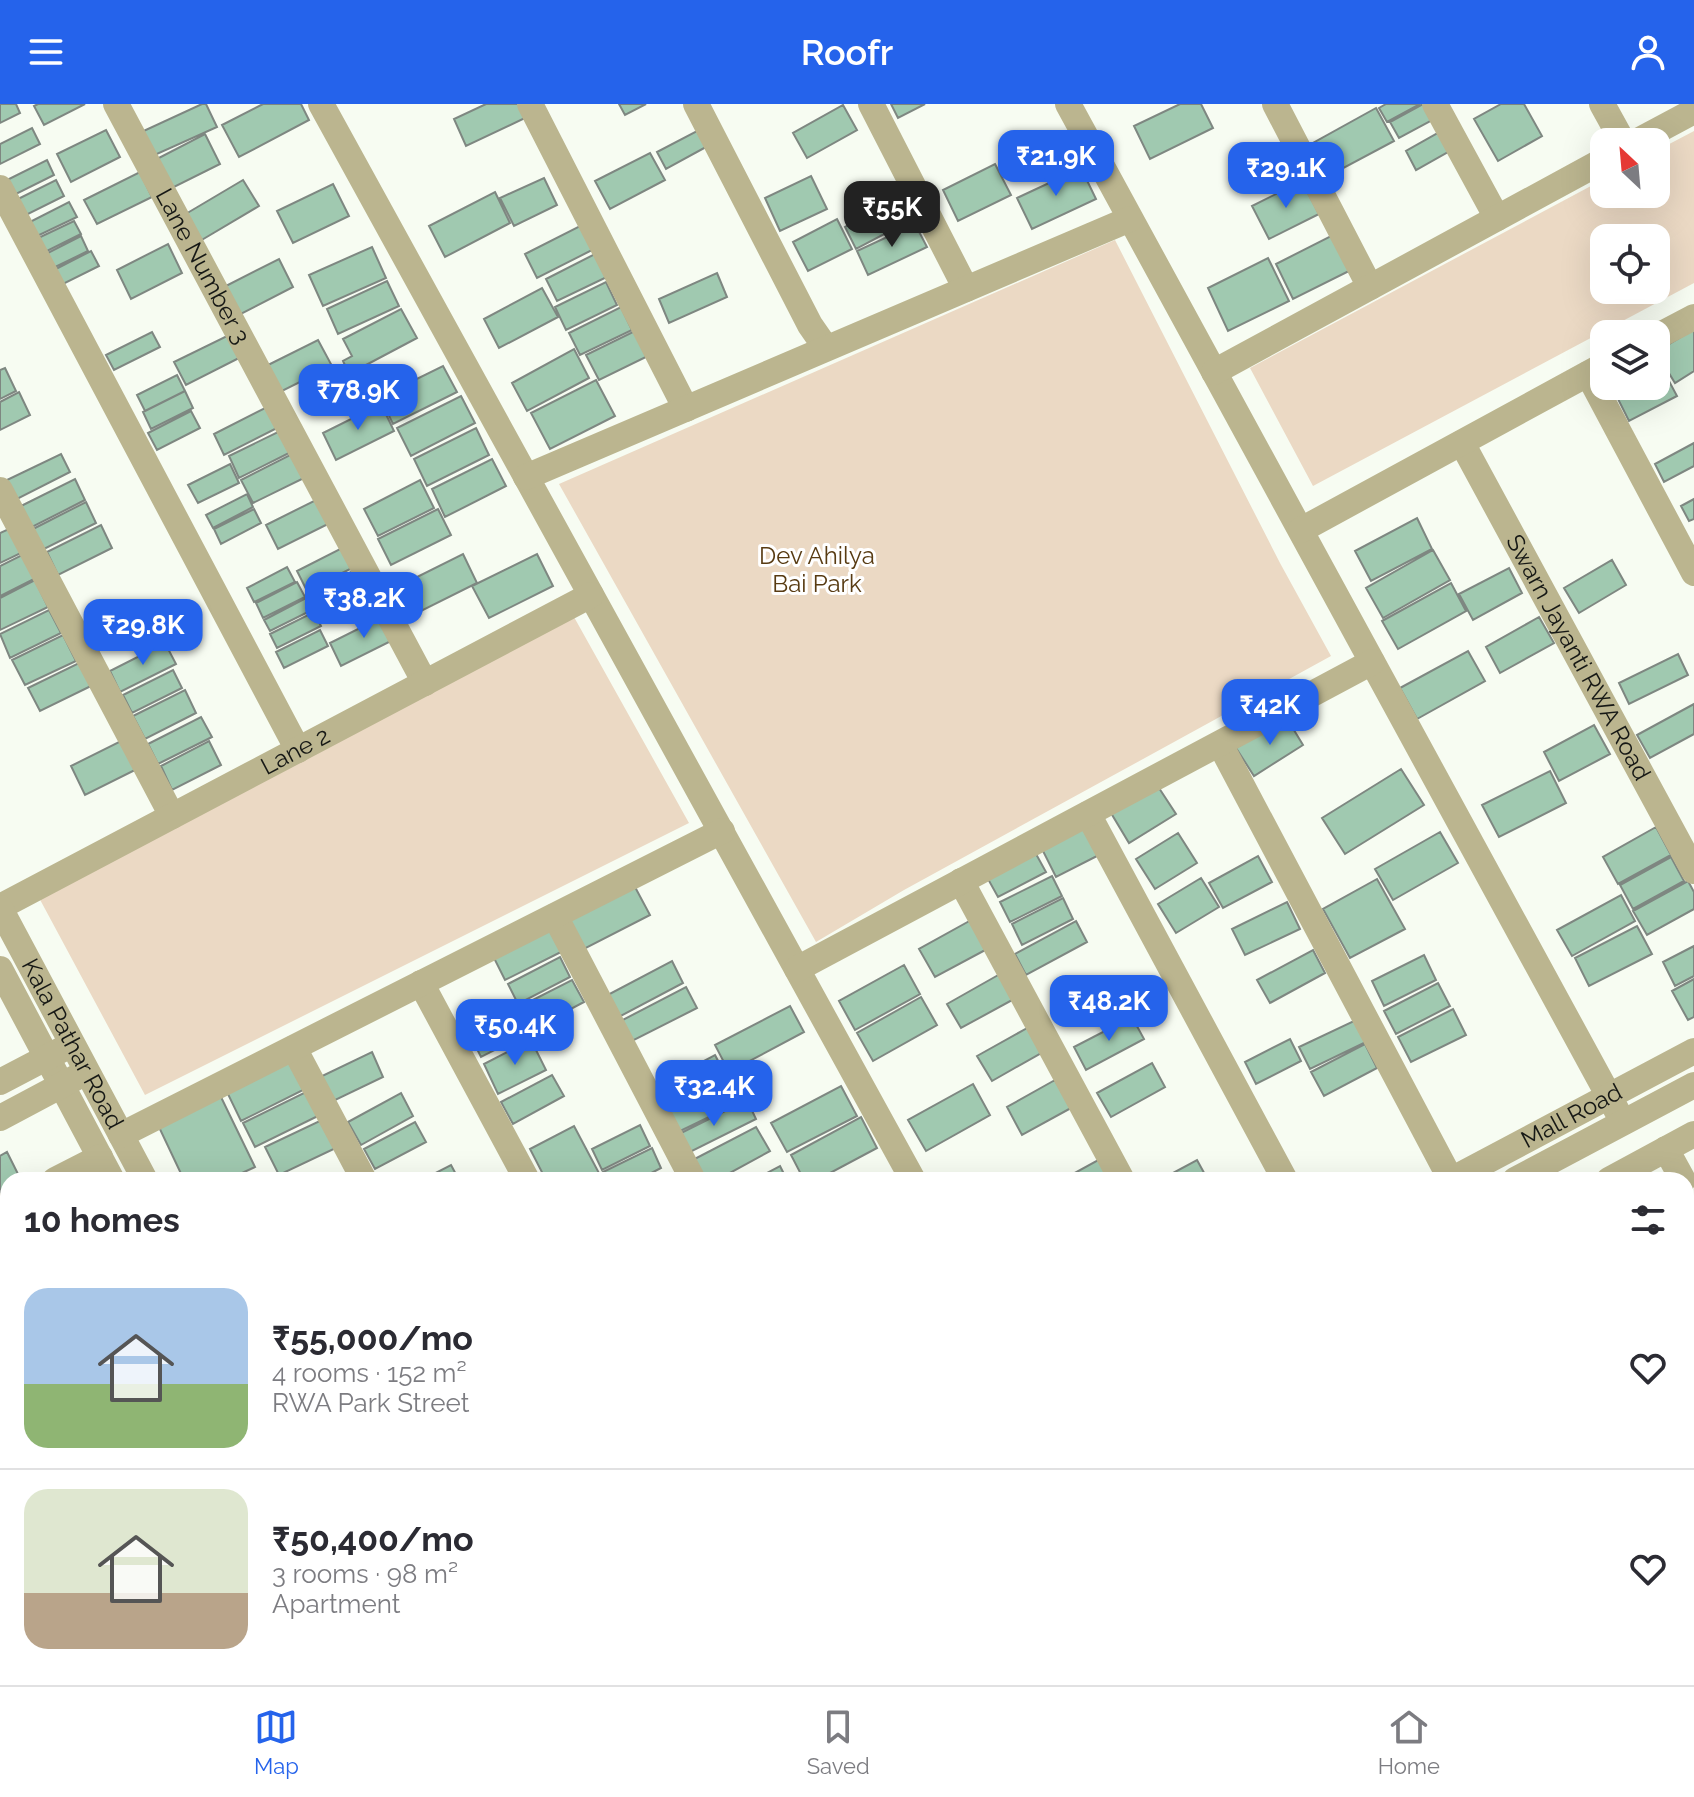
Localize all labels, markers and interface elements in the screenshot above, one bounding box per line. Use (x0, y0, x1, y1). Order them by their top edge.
icon: menu (24, 30, 68, 74)
icon: person (1626, 30, 1670, 74)
text: Roofr (801, 31, 893, 73)
north arrow (1590, 128, 1670, 208)
map controls (1590, 128, 1670, 400)
pin: ₹21.9K (991, 130, 1121, 198)
text: ₹21.9K (1016, 141, 1096, 171)
pin: ₹29.1K (1221, 142, 1351, 210)
text: ₹29.1K (1246, 153, 1326, 183)
pin: ₹55K (845, 181, 939, 249)
street label: Lane Number 3 (150, 183, 256, 349)
text: ₹55K (862, 192, 922, 222)
button: locate (1590, 224, 1670, 304)
button: layers (1590, 320, 1670, 400)
pin: ₹78.9K (293, 364, 423, 432)
text: ₹78.9K (317, 375, 399, 405)
street label: Swarn Jayanti RWA Road (1500, 529, 1657, 785)
park label: Dev Ahilya Bai Park (759, 541, 875, 598)
pin: ₹38.2K (299, 572, 429, 640)
text: ₹38.2K (323, 583, 405, 613)
pin: ₹29.8K (78, 599, 208, 667)
text: ₹29.8K (102, 610, 184, 640)
pin: ₹42K (1223, 679, 1317, 747)
text: ₹42K (1240, 690, 1300, 720)
street label: Lane 2 (256, 721, 335, 781)
street label: Kala Pathar Road (16, 954, 130, 1134)
pin: ₹48.2K (1044, 975, 1174, 1043)
text: ₹48.2K (1068, 986, 1150, 1016)
pin: ₹50.4K (450, 999, 580, 1067)
text: ₹50.4K (474, 1010, 556, 1040)
pin: ₹32.4K (649, 1060, 779, 1128)
text: ₹32.4K (673, 1071, 755, 1101)
street label: Mall Road (1516, 1077, 1627, 1154)
icon: filters (1626, 1198, 1670, 1242)
text: 10 homes (24, 1200, 180, 1240)
text: ₹55,000/mo (272, 1318, 473, 1358)
icon: home (88, 1320, 184, 1416)
icon: heart (1626, 1346, 1670, 1390)
text: 4 rooms · 152 m² (272, 1358, 467, 1388)
text: RWA Park Street (272, 1388, 469, 1418)
text: ₹50,400/mo (272, 1519, 473, 1559)
icon: home (88, 1521, 184, 1617)
icon: heart (1626, 1547, 1670, 1591)
text: 3 rooms · 98 m² (272, 1559, 458, 1589)
text: Apartment (272, 1589, 401, 1619)
tab: Map (254, 1705, 299, 1779)
tab: Saved (807, 1705, 870, 1779)
tab: Home (1378, 1705, 1440, 1779)

